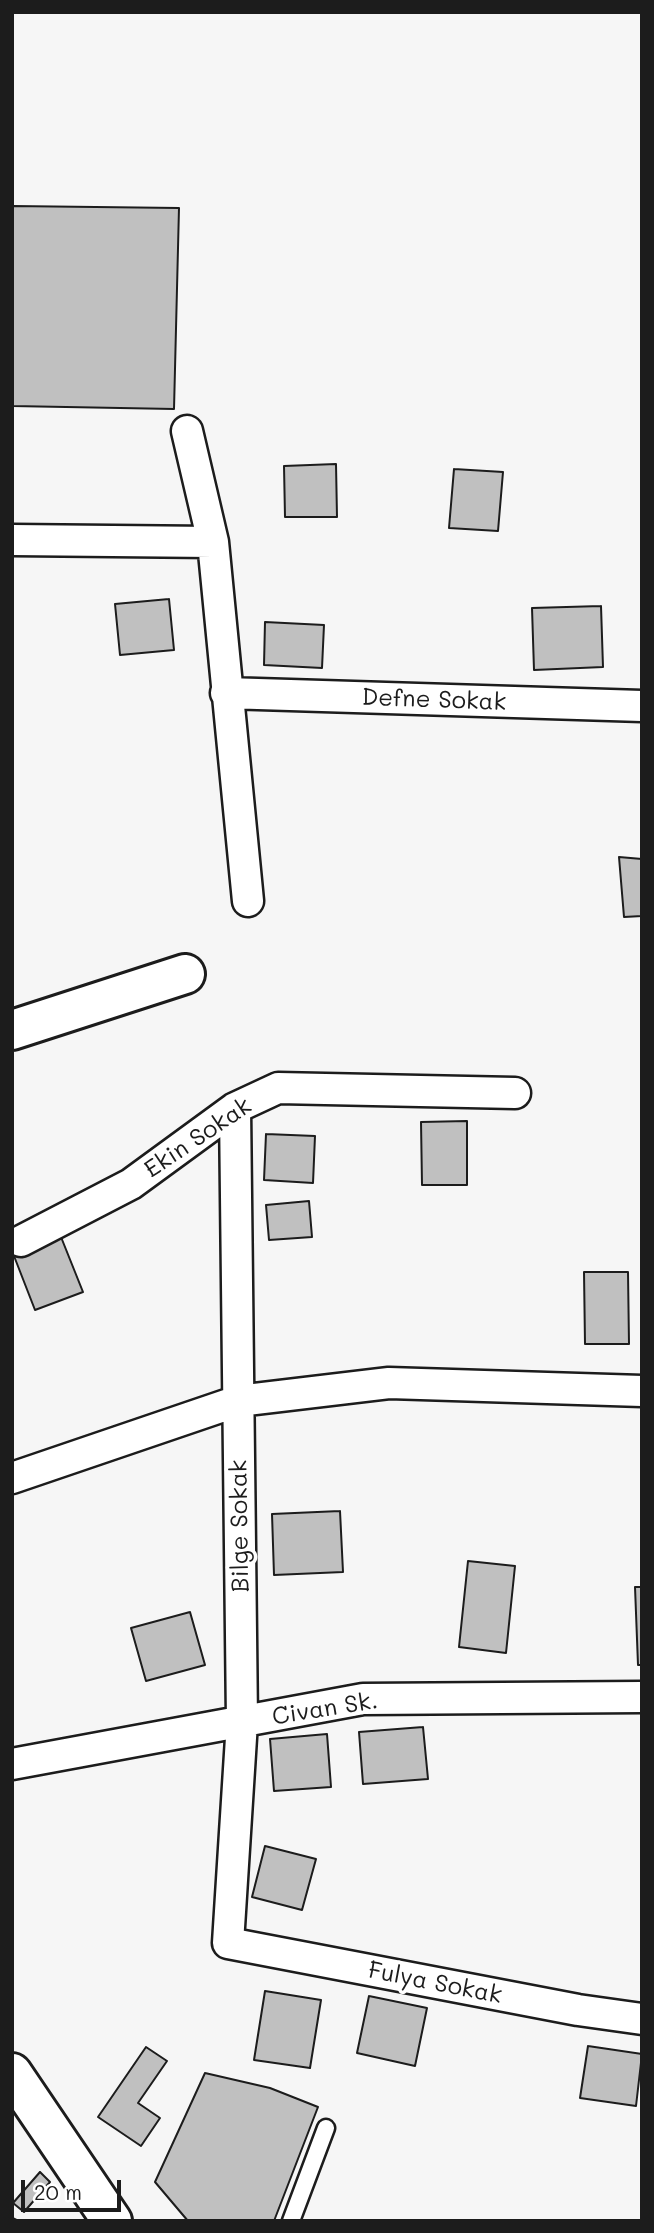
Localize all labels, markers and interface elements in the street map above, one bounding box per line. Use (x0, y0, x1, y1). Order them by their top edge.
street label: Defne Sokak (361, 683, 507, 717)
street label: Ekin Sokak (139, 1092, 257, 1184)
street label: Bilge Sokak (224, 1459, 256, 1593)
street label: Civan Sk. (270, 1686, 380, 1732)
street label: Fulya Sokak (366, 1956, 504, 2010)
scale bar (24, 2166, 124, 2210)
text: 20 m (34, 2178, 82, 2205)

